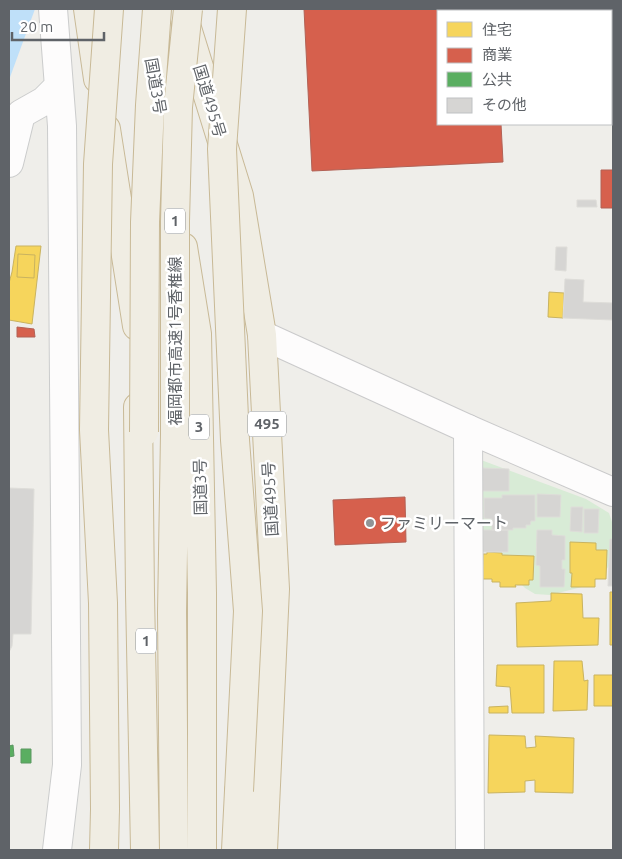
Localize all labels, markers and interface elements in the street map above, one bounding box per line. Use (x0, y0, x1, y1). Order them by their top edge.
scale bar (12, 10, 105, 42)
legend (437, 10, 612, 125)
text: 20 m (20, 18, 53, 35)
text: 住宅 (482, 21, 512, 38)
text: 商業 (482, 46, 512, 63)
street label: 国道3号 (142, 56, 170, 116)
street label: 国道495号 (190, 62, 230, 140)
text: 公共 (482, 71, 512, 88)
text: その他 (482, 96, 527, 113)
road number: 1 (165, 208, 185, 234)
street label: 福岡都市高速1号香椎線 (166, 256, 184, 426)
road number: 495 (248, 412, 286, 436)
road number: 3 (189, 414, 209, 440)
street label: 国道3号 (191, 458, 209, 516)
street label: 国道495号 (259, 461, 281, 537)
place label: ファミリーマート (380, 514, 508, 532)
marker: ファミリーマート (364, 517, 376, 529)
road number: 1 (136, 628, 156, 654)

